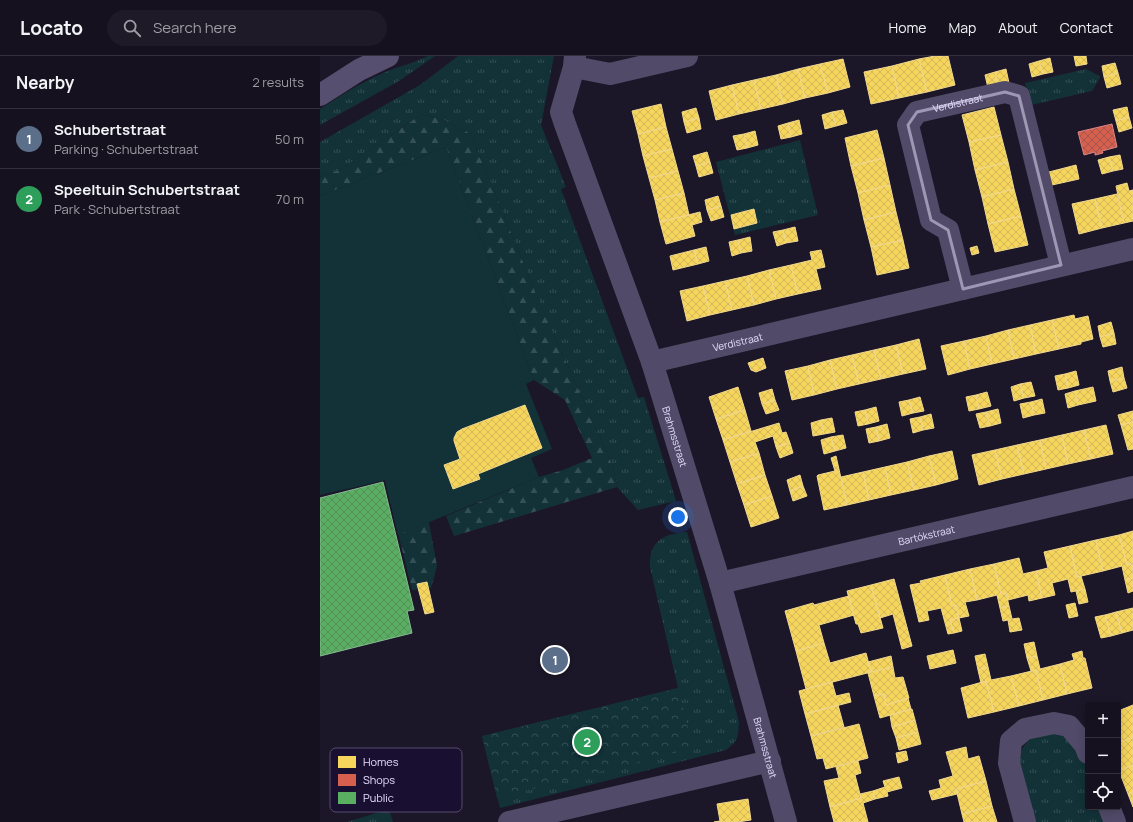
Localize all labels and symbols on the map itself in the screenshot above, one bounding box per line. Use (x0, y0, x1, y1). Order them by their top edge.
street label: Verdistraat (931, 90, 984, 115)
street label: Verdistraat (711, 329, 764, 355)
street label: Brahmsstraat (659, 405, 691, 469)
your location (668, 507, 688, 527)
street label: Bartókstraat (897, 522, 956, 548)
pin: 1 (542, 645, 568, 675)
street label: Brahmsstraat (750, 716, 781, 780)
pin: 2 (574, 727, 600, 757)
legend (330, 748, 462, 812)
text: Homes (363, 754, 399, 769)
text: Shops (363, 772, 395, 787)
text: Public (363, 790, 394, 805)

